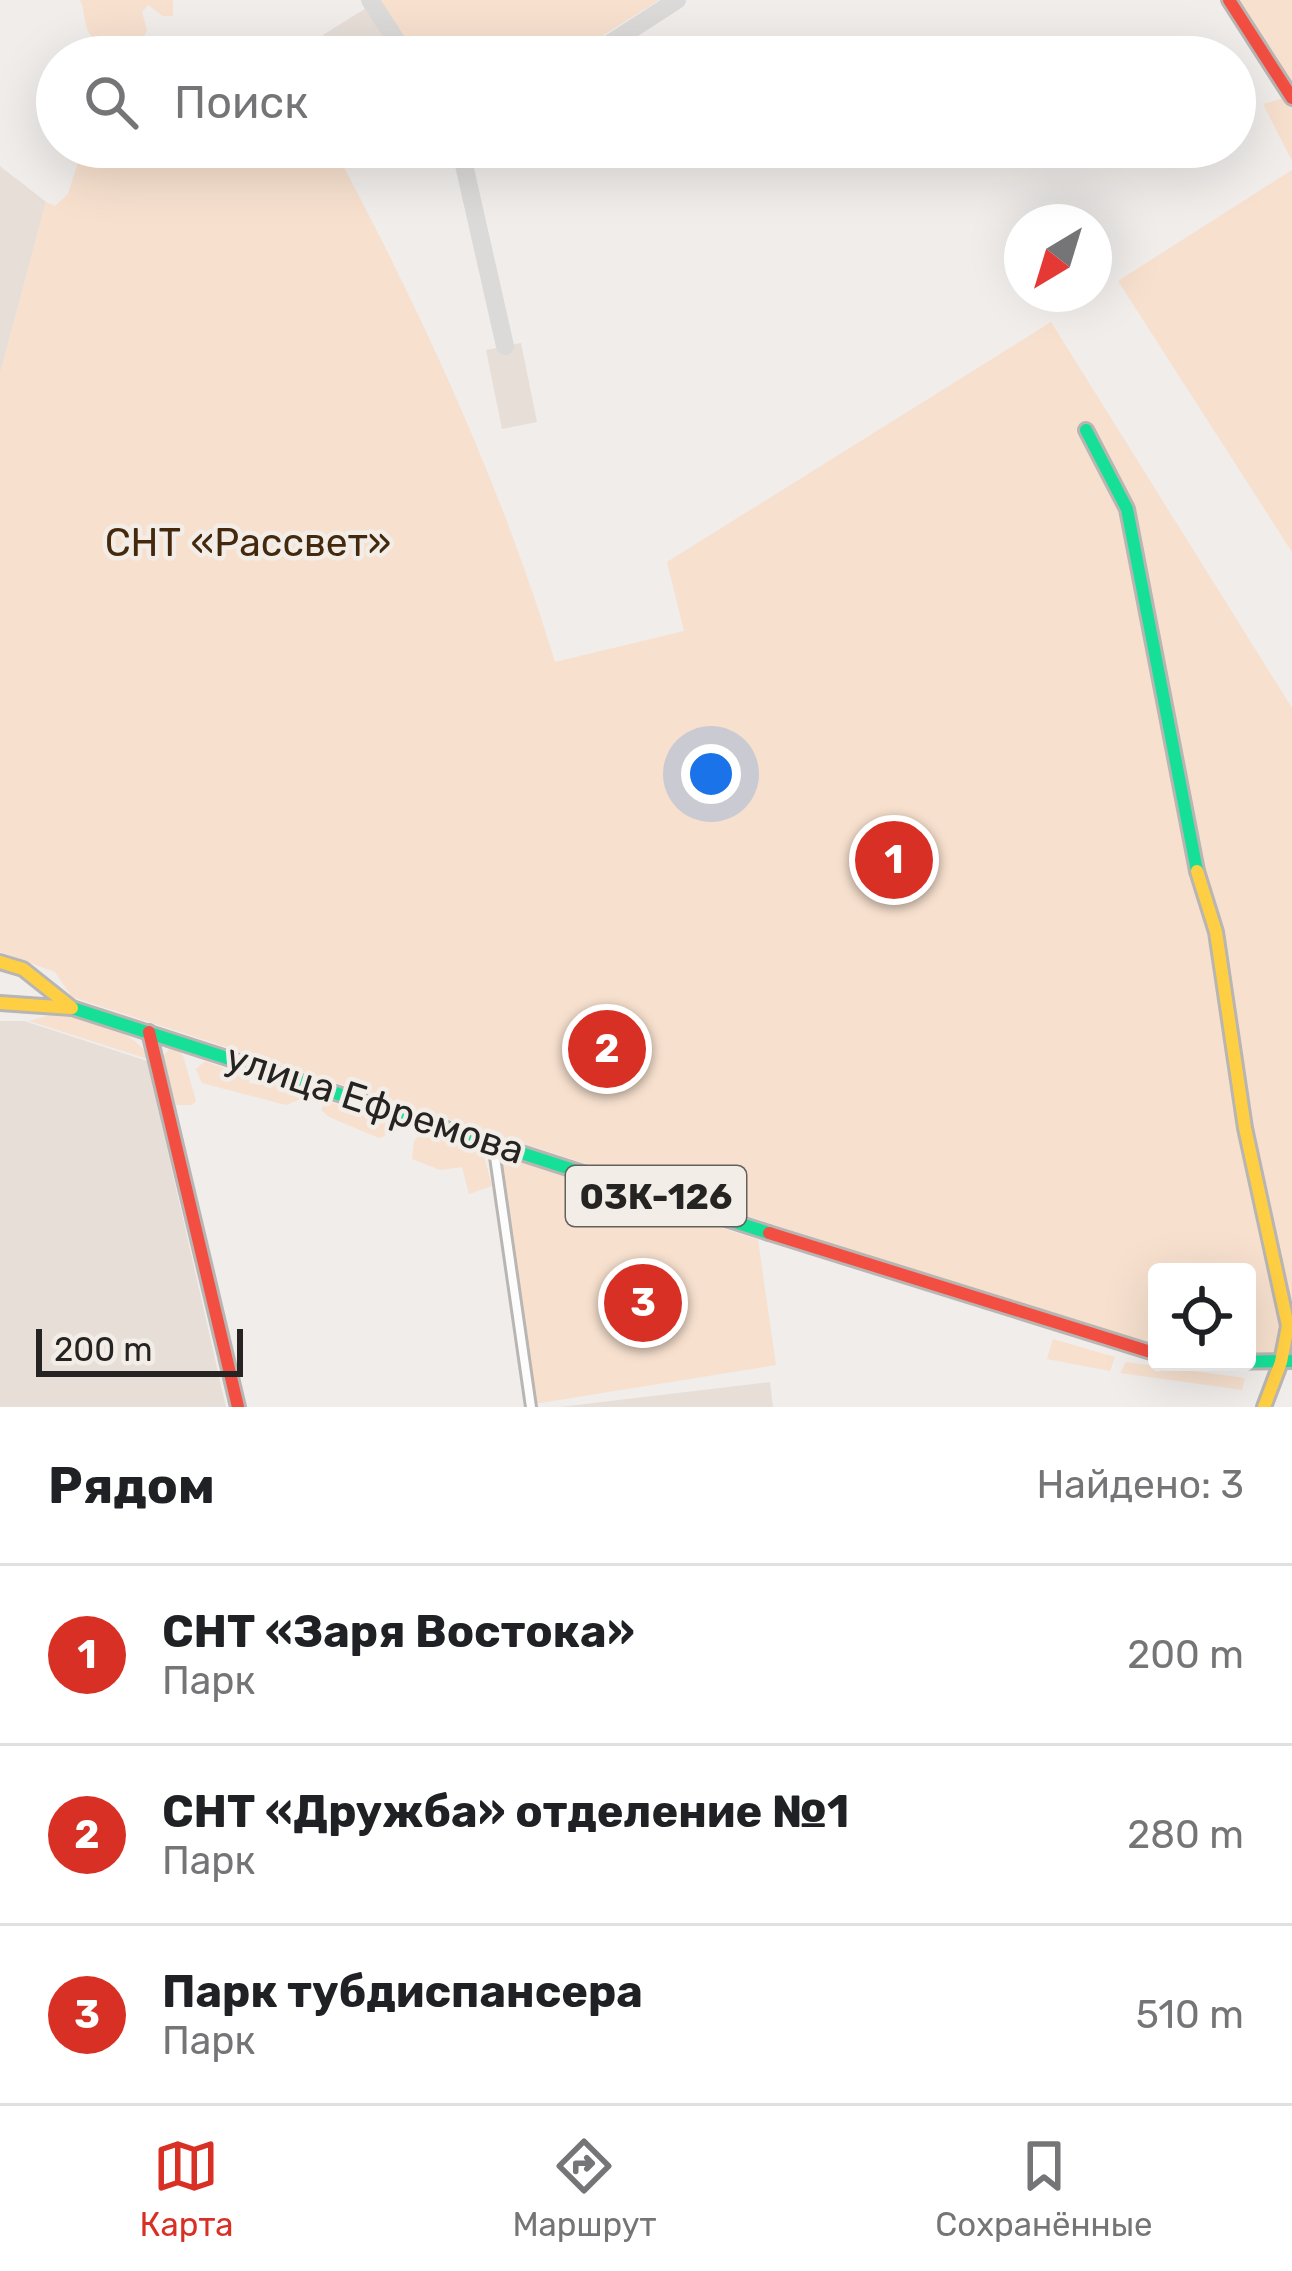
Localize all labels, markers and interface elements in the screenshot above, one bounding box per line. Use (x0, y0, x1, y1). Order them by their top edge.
search box (36, 36, 1256, 168)
icon: search (78, 69, 144, 135)
text: Поиск (174, 76, 308, 129)
north arrow (1004, 204, 1112, 312)
park label: СНТ «Рассвет» (105, 520, 391, 566)
your location (681, 744, 741, 804)
pin: 1 (855, 815, 933, 905)
pin: 2 (568, 1004, 646, 1094)
street label: улица Ефремова (220, 1034, 530, 1174)
road number: 03К-126 (566, 1166, 746, 1226)
pin: 3 (604, 1258, 682, 1348)
map controls (1148, 1263, 1256, 1371)
button: locate (1148, 1263, 1256, 1371)
scale bar (36, 1323, 243, 1376)
text: 200 m (54, 1330, 153, 1369)
text: Рядом (48, 1455, 215, 1516)
text: Найдено: 3 (1037, 1462, 1244, 1508)
text: СНТ «Заря Востока» (162, 1605, 635, 1658)
text: 1 (77, 1632, 97, 1678)
text: 200 m (1127, 1632, 1244, 1678)
text: Парк (162, 1658, 256, 1704)
text: СНТ «Дружба» отделение №1 (162, 1785, 849, 1838)
text: 2 (74, 1812, 100, 1858)
text: 280 m (1127, 1812, 1244, 1858)
text: Парк (162, 1838, 256, 1884)
text: Парк тубдиспансера (162, 1965, 643, 2018)
text: 3 (74, 1992, 100, 2038)
text: 510 m (1136, 1992, 1244, 2038)
text: Парк (162, 2018, 256, 2064)
tab: Карта (139, 2133, 234, 2244)
tab: Маршрут (512, 2133, 656, 2244)
tab: Сохранённые (935, 2133, 1153, 2244)

